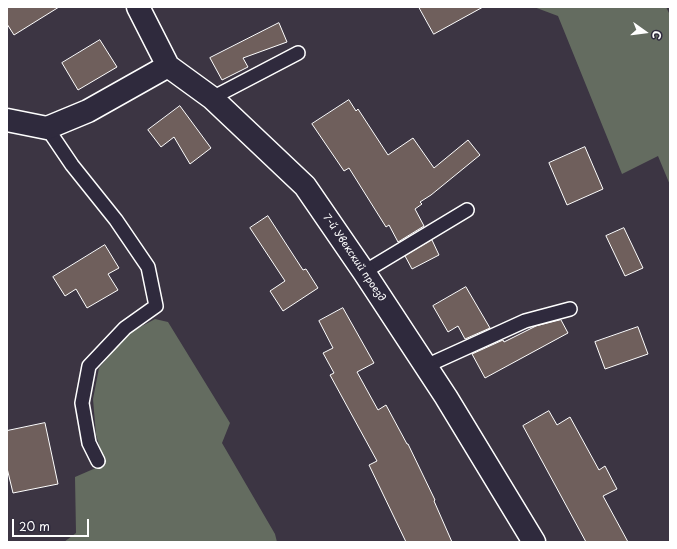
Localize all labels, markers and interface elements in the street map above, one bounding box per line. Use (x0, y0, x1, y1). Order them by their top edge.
north arrow (625, 12, 665, 52)
text: С (648, 29, 666, 41)
street label: 7-й Увекский проезд (320, 212, 388, 304)
scale bar (14, 511, 91, 537)
text: 20 m (19, 517, 50, 535)

